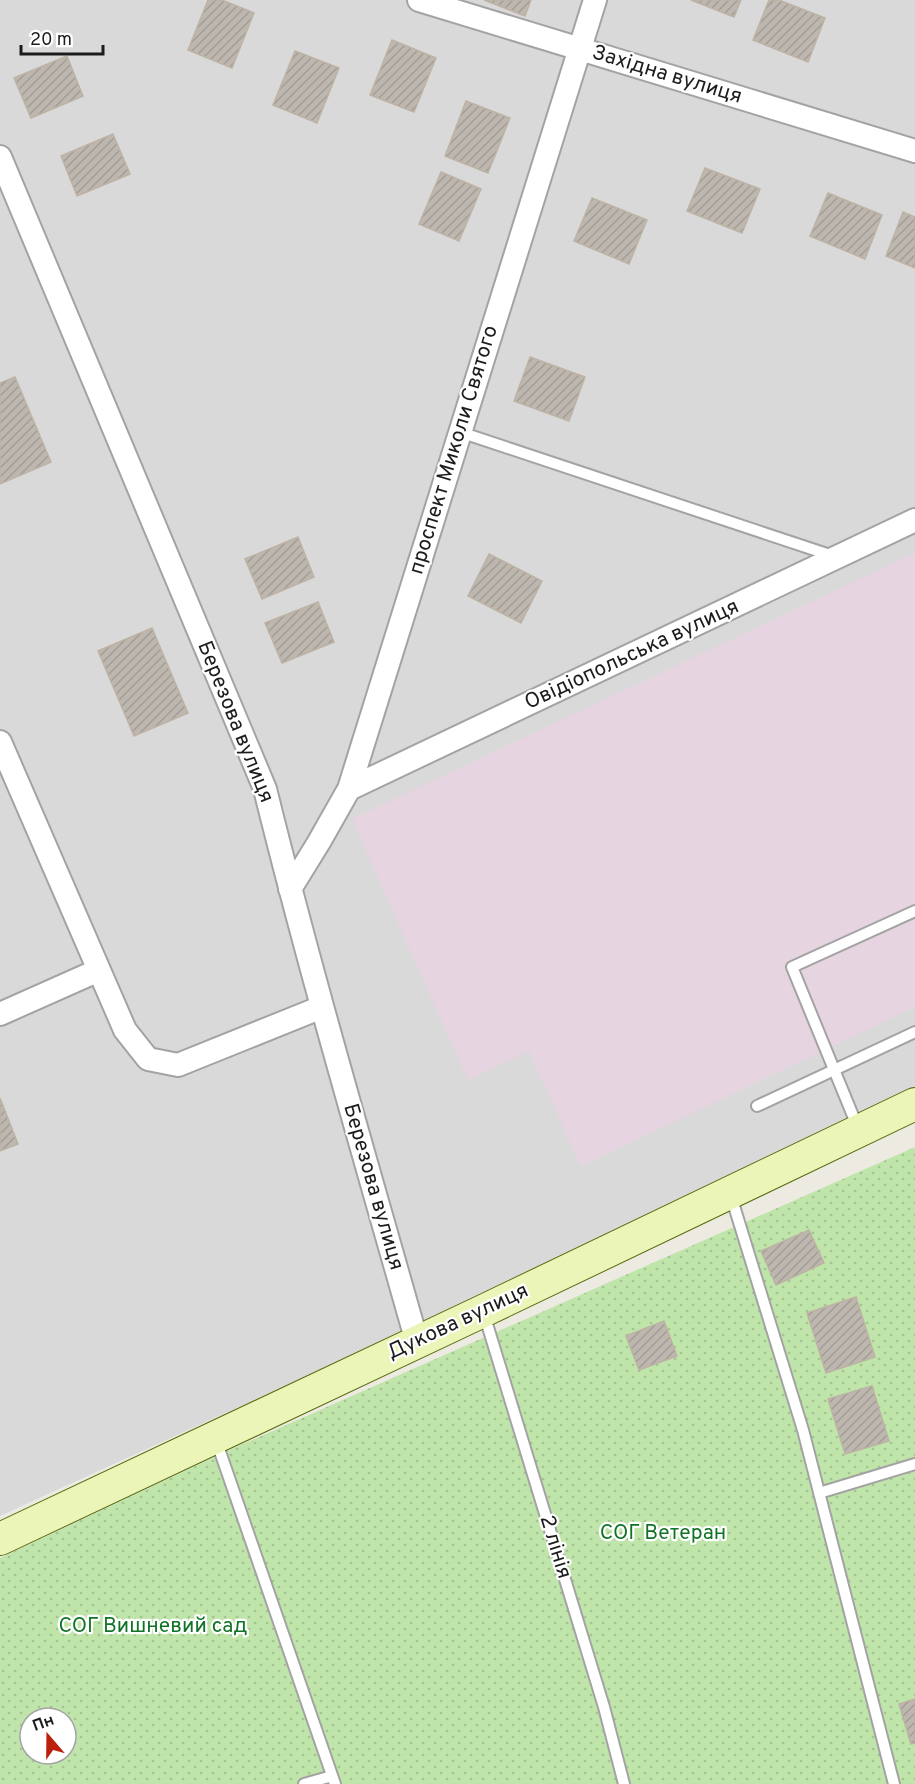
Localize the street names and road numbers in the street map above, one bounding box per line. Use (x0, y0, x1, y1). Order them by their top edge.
street label: Західна вулиця (589, 39, 745, 111)
street label: проспект Миколи Святого (403, 322, 505, 578)
street label: Овідіопольська вулиця (520, 593, 744, 717)
street label: Березова вулиця (190, 637, 280, 807)
street label: Березова вулиця (336, 1101, 410, 1273)
street label: Дукова вулиця (383, 1277, 533, 1367)
street label: 2 лінія (533, 1512, 577, 1582)

